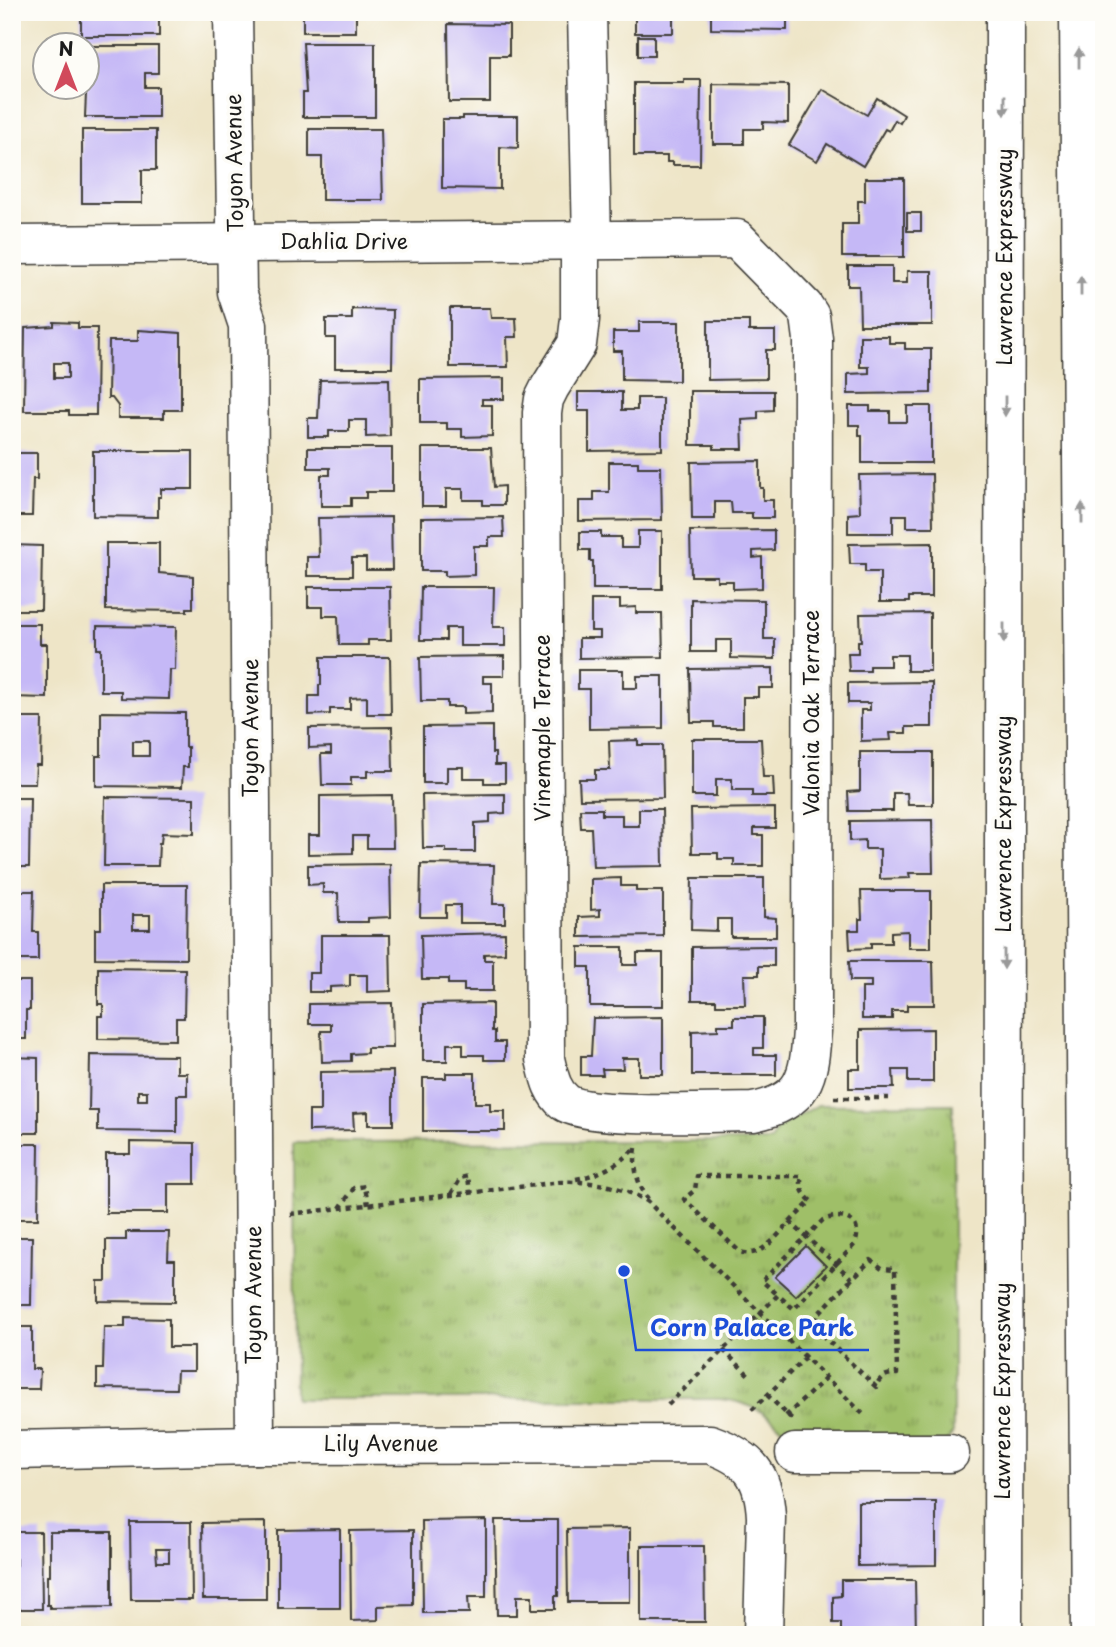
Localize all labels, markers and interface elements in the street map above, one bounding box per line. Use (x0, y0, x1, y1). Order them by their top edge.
north arrow (32, 32, 102, 102)
text: N (58, 34, 74, 62)
one-way arrow (1073, 47, 1085, 69)
street label: Toyon Avenue (216, 93, 250, 233)
one-way arrow (999, 94, 1011, 116)
street label: Lawrence Expressway (987, 148, 1019, 366)
street label: Dahlia Drive (280, 224, 408, 256)
one-way arrow (1075, 274, 1087, 296)
one-way arrow (999, 395, 1011, 417)
one-way arrow (1077, 502, 1088, 524)
street label: Valonia Oak Terrace (794, 610, 826, 816)
one-way arrow (998, 623, 1010, 645)
street label: Vinemaple Terrace (525, 634, 557, 822)
street label: Toyon Avenue (233, 659, 265, 797)
street label: Lawrence Expressway (986, 715, 1018, 933)
one-way arrow (998, 948, 1010, 970)
street label: Toyon Avenue (236, 1226, 268, 1364)
street label: Lawrence Expressway (985, 1282, 1017, 1500)
callout: Corn Palace Park (636, 1306, 869, 1350)
text: Corn Palace Park (650, 1309, 855, 1344)
street label: Lily Avenue (323, 1426, 439, 1458)

